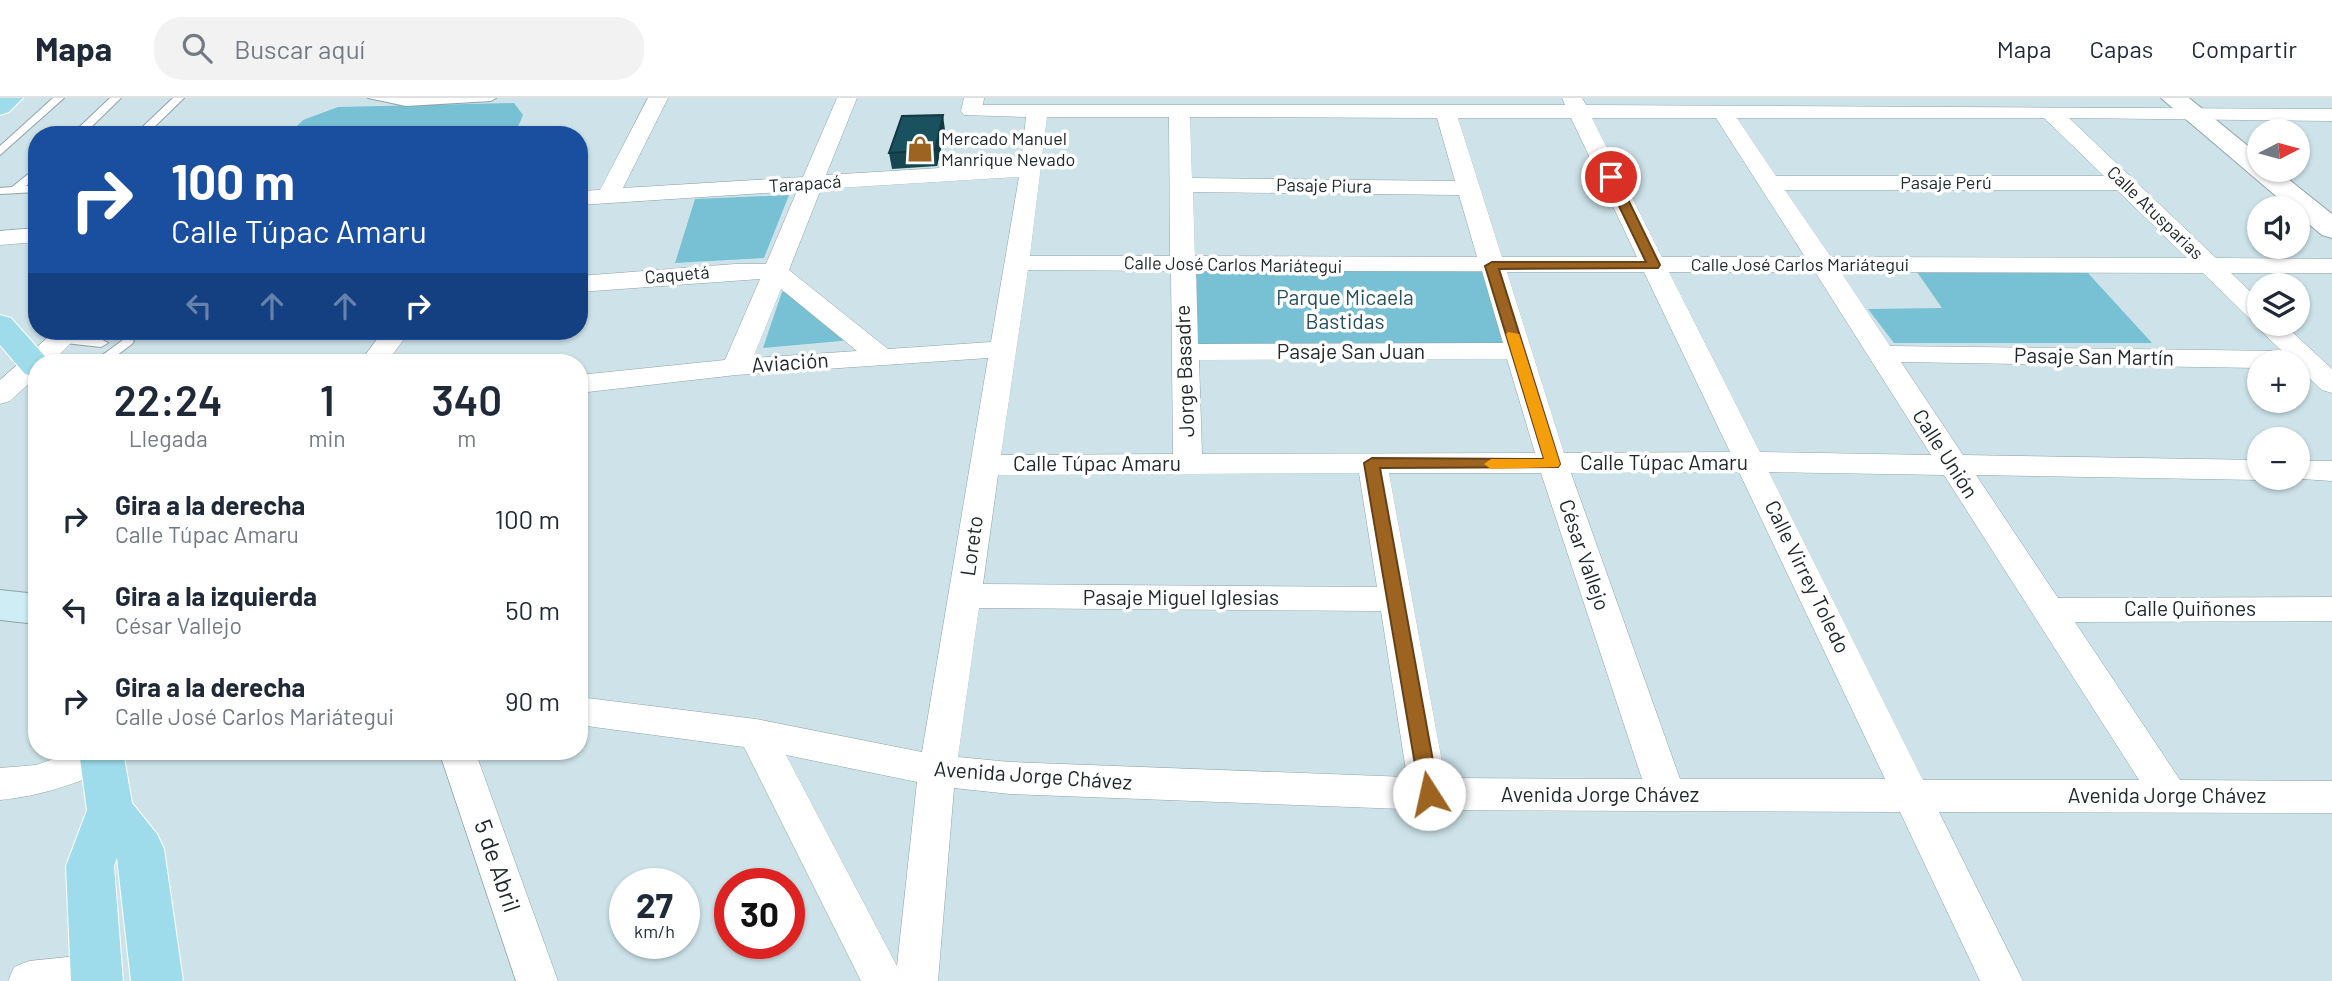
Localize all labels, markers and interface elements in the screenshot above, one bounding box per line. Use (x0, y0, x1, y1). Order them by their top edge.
search box (154, 17, 644, 80)
text: Mapa (35, 28, 112, 68)
icon: search (178, 29, 216, 67)
text: Buscar aquí (234, 33, 365, 64)
text: Mapa (1997, 34, 2052, 63)
text: Capas (2090, 34, 2153, 63)
text: Compartir (2191, 34, 2297, 63)
north arrow (2247, 119, 2310, 182)
map controls (2247, 119, 2310, 490)
place label: Mercado Manuel Manrique Nevado (941, 127, 1075, 170)
shop icon: Mercado Manuel Manrique Nevado (905, 134, 935, 164)
pin (1581, 147, 1641, 207)
text: 100 m (171, 151, 295, 210)
icon: right (56, 154, 147, 245)
icon: arrive (1592, 158, 1630, 196)
street label: Calle Atusparias (2103, 161, 2208, 264)
street label: Tarapacá (768, 169, 842, 197)
street label: Pasaje Perú (1900, 171, 1992, 193)
street label: Pasaje Piura (1276, 173, 1372, 197)
button: sound (2247, 196, 2310, 259)
text: Calle Túpac Amaru (171, 211, 427, 249)
street label: Calle José Carlos Mariátegui (1124, 251, 1342, 277)
street label: Calle José Carlos Mariátegui (1691, 253, 1909, 275)
street label: Caquetá (644, 260, 710, 288)
button: layers (2247, 273, 2310, 336)
park label: Parque Micaela Bastidas (1276, 284, 1414, 333)
icon: left (180, 287, 218, 325)
icon: ahead (253, 287, 291, 325)
icon: ahead (326, 287, 364, 325)
icon: right (399, 287, 437, 325)
street label: Jorge Basadre (1169, 304, 1198, 438)
street label: Pasaje San Juan (1277, 338, 1425, 363)
street label: Pasaje San Martín (2014, 342, 2174, 369)
street label: Aviación (751, 346, 829, 377)
button: + (2247, 350, 2310, 413)
text: 22:24 (114, 374, 223, 424)
text: 1 (320, 374, 335, 424)
text: 340 (432, 374, 502, 424)
street label: Calle Unión (1908, 404, 1984, 502)
text: Llegada (129, 424, 208, 452)
text: min (308, 424, 346, 452)
text: m (457, 424, 476, 452)
button: − (2247, 427, 2310, 490)
street label: Calle Túpac Amaru (1580, 449, 1748, 474)
street label: Calle Túpac Amaru (1013, 450, 1181, 475)
text: Gira a la derecha (115, 489, 305, 520)
street label: César Vallejo (1555, 496, 1616, 613)
street label: Calle Virrey Toledo (1761, 496, 1856, 657)
icon: right (56, 500, 94, 538)
text: 100 m (495, 503, 560, 534)
street label: Loreto (954, 514, 987, 578)
text: Calle Túpac Amaru (115, 520, 299, 548)
text: Gira a la izquierda (115, 580, 317, 611)
street label: Pasaje Miguel Iglesias (1083, 584, 1279, 609)
icon: left (56, 591, 94, 629)
text: 50 m (505, 594, 560, 625)
street label: Calle Quiñones (2124, 595, 2256, 620)
text: César Vallejo (115, 611, 242, 639)
text: Gira a la derecha (115, 671, 305, 702)
icon: right (56, 682, 94, 720)
text: 90 m (505, 685, 560, 716)
text: Calle José Carlos Mariátegui (115, 702, 394, 730)
street label: Avenida Jorge Chávez (933, 755, 1133, 794)
position arrow (1392, 757, 1466, 831)
street label: Avenida Jorge Chávez (1501, 781, 1699, 806)
street label: Avenida Jorge Chávez (2068, 782, 2266, 807)
street label: 5 de Abril (469, 815, 528, 916)
speed limit sign: 30 (714, 868, 805, 959)
text: 27 (636, 883, 673, 925)
text: km/h (634, 920, 675, 942)

